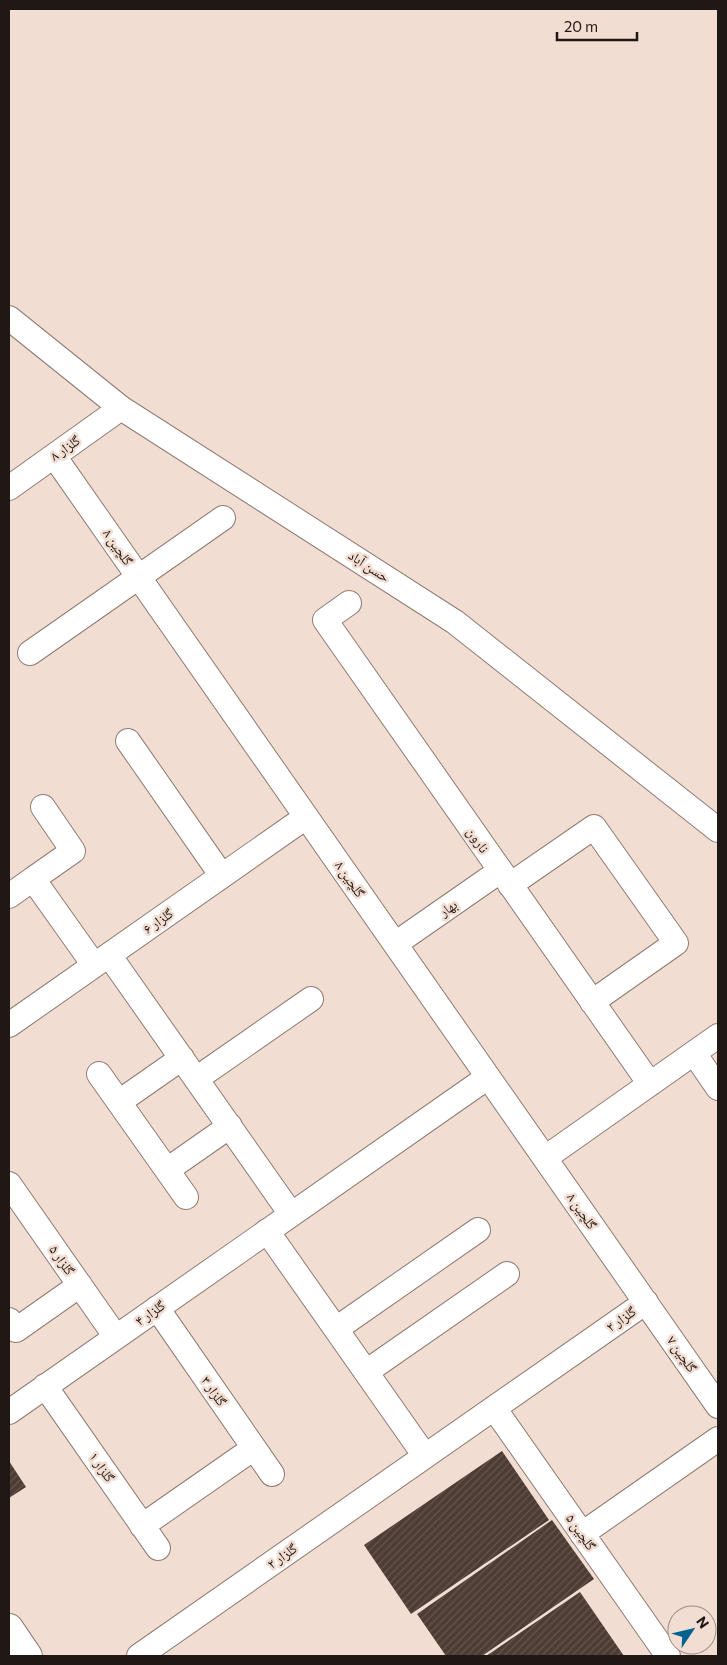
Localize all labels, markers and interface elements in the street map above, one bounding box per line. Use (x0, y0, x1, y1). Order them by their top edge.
scale bar (557, 10, 637, 42)
text: 20 m (564, 17, 598, 35)
street label: گلزار ۸ (46, 431, 84, 465)
street label: گلچین ۸ (99, 525, 137, 569)
street label: حسن آباد (345, 546, 393, 586)
street label: نارون (463, 824, 493, 857)
street label: گلچین ۸ (331, 857, 369, 901)
street label: بهار (435, 895, 461, 921)
street label: گلزار ۶ (139, 904, 177, 938)
street label: گلچین ۸ (563, 1189, 601, 1233)
street label: گلزار ۵ (45, 1241, 79, 1279)
street label: گلزار ۴ (131, 1296, 169, 1330)
street label: گلزار ۲ (602, 1302, 640, 1336)
street label: گلچین ۷ (663, 1332, 701, 1376)
street label: گلزار ۳ (197, 1372, 231, 1410)
street label: گلزار ۱ (85, 1448, 119, 1486)
street label: گلچین ۵ (562, 1510, 600, 1554)
street label: گلزار ۲ (263, 1539, 301, 1573)
north arrow (667, 1605, 717, 1655)
text: N (693, 1613, 713, 1631)

